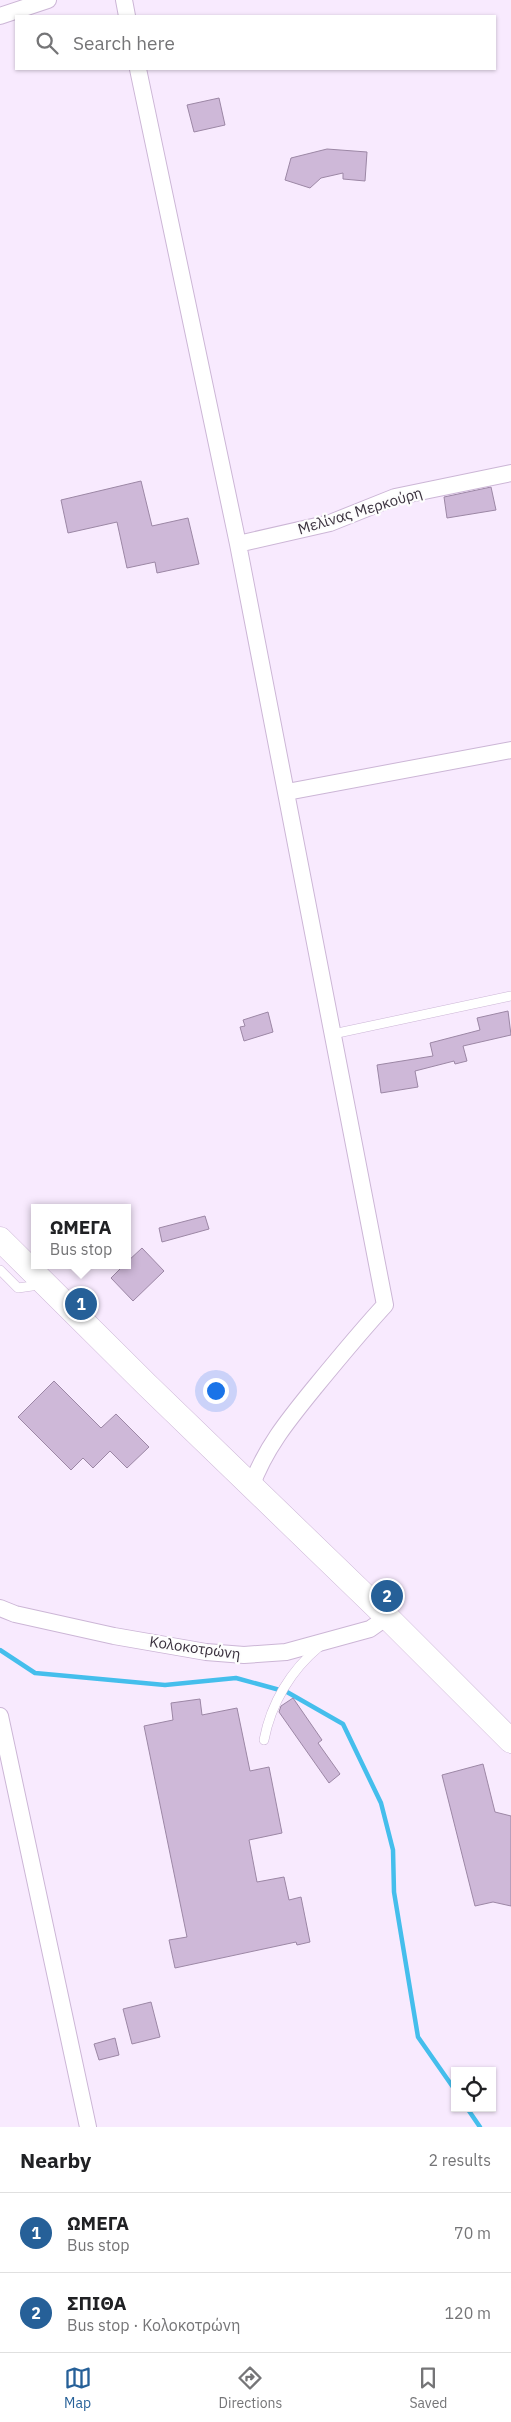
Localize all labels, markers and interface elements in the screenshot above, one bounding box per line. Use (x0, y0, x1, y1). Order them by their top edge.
search box (15, 15, 496, 70)
icon: search (33, 29, 61, 57)
text: Search here (73, 31, 175, 55)
street label: Μελίνας Μερκούρη (295, 483, 424, 539)
popup (31, 1204, 131, 1269)
text: ΩΜΕΓΑ (50, 1215, 112, 1239)
text: Bus stop (50, 1239, 112, 1259)
pin: 1 (65, 1285, 97, 1323)
your location (203, 1378, 229, 1404)
pin: 2 (371, 1577, 403, 1615)
street label: Κολοκοτρώνη (148, 1632, 242, 1663)
map controls (451, 2067, 496, 2112)
button: locate (451, 2067, 496, 2112)
text: Nearby (20, 2146, 91, 2174)
text: 2 results (428, 2150, 491, 2170)
text: ΩΜΕΓΑ (67, 2211, 129, 2235)
text: 1 (31, 2223, 41, 2243)
text: 70 m (454, 2223, 491, 2243)
text: Bus stop (67, 2235, 130, 2255)
text: ΣΠΙΘΑ (67, 2291, 127, 2315)
text: 2 (31, 2303, 41, 2323)
text: 120 m (444, 2303, 491, 2323)
text: Bus stop · Κολοκοτρώνη (67, 2315, 240, 2335)
tab: Map (64, 2364, 92, 2412)
tab: Directions (219, 2364, 282, 2412)
tab: Saved (409, 2364, 447, 2412)

